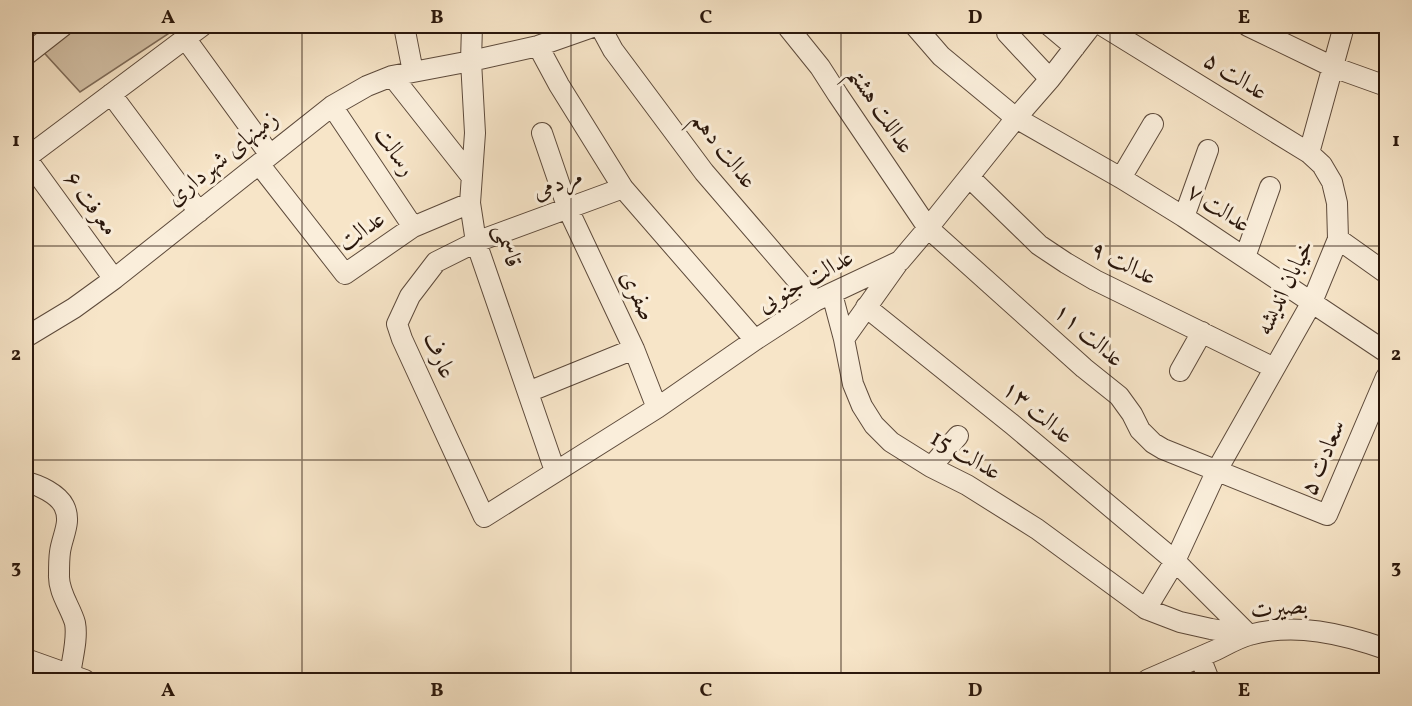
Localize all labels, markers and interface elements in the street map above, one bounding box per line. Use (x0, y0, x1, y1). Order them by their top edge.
text: A (161, 4, 175, 32)
text: B (430, 4, 444, 32)
text: C (700, 4, 713, 32)
text: D (968, 4, 982, 32)
text: E (1238, 4, 1250, 32)
street label: عدالت ۵ (1196, 44, 1274, 110)
street label: عداللت هشتم (834, 61, 922, 164)
street label: زمینهای شهرداری (160, 103, 286, 215)
street label: عدالت دهم (679, 105, 764, 199)
street label: رسالت (365, 120, 423, 184)
text: 1 (12, 127, 20, 155)
text: 1 (1392, 127, 1400, 155)
street label: مردمی (528, 160, 588, 210)
street label: معرفت ۶ (55, 164, 125, 244)
street label: عدالت ۷ (1179, 176, 1257, 242)
street label: عدالت (331, 203, 393, 261)
street label: قاسمی (485, 220, 529, 272)
street label: عدالت ۹ (1084, 233, 1162, 295)
street label: خیابان اندیشه (1248, 234, 1324, 342)
street label: عدالت جنوبی (752, 242, 860, 322)
street label: صفری (611, 265, 663, 327)
street label: عدالت ۱۱ (1045, 296, 1131, 376)
street label: عارف (413, 327, 463, 385)
text: 2 (11, 341, 21, 369)
text: 2 (1391, 341, 1401, 369)
street label: عدالت ۱۳ (994, 373, 1080, 453)
street label: سعادت ۵ (1293, 415, 1355, 501)
street label: عدالت 15 (923, 422, 1007, 490)
text: 3 (11, 554, 21, 582)
text: 3 (1391, 554, 1401, 582)
street label: بصیرت (1249, 590, 1309, 628)
text: A (161, 677, 175, 705)
text: B (430, 677, 444, 705)
text: C (700, 677, 713, 705)
text: D (968, 677, 982, 705)
text: E (1238, 677, 1250, 705)

